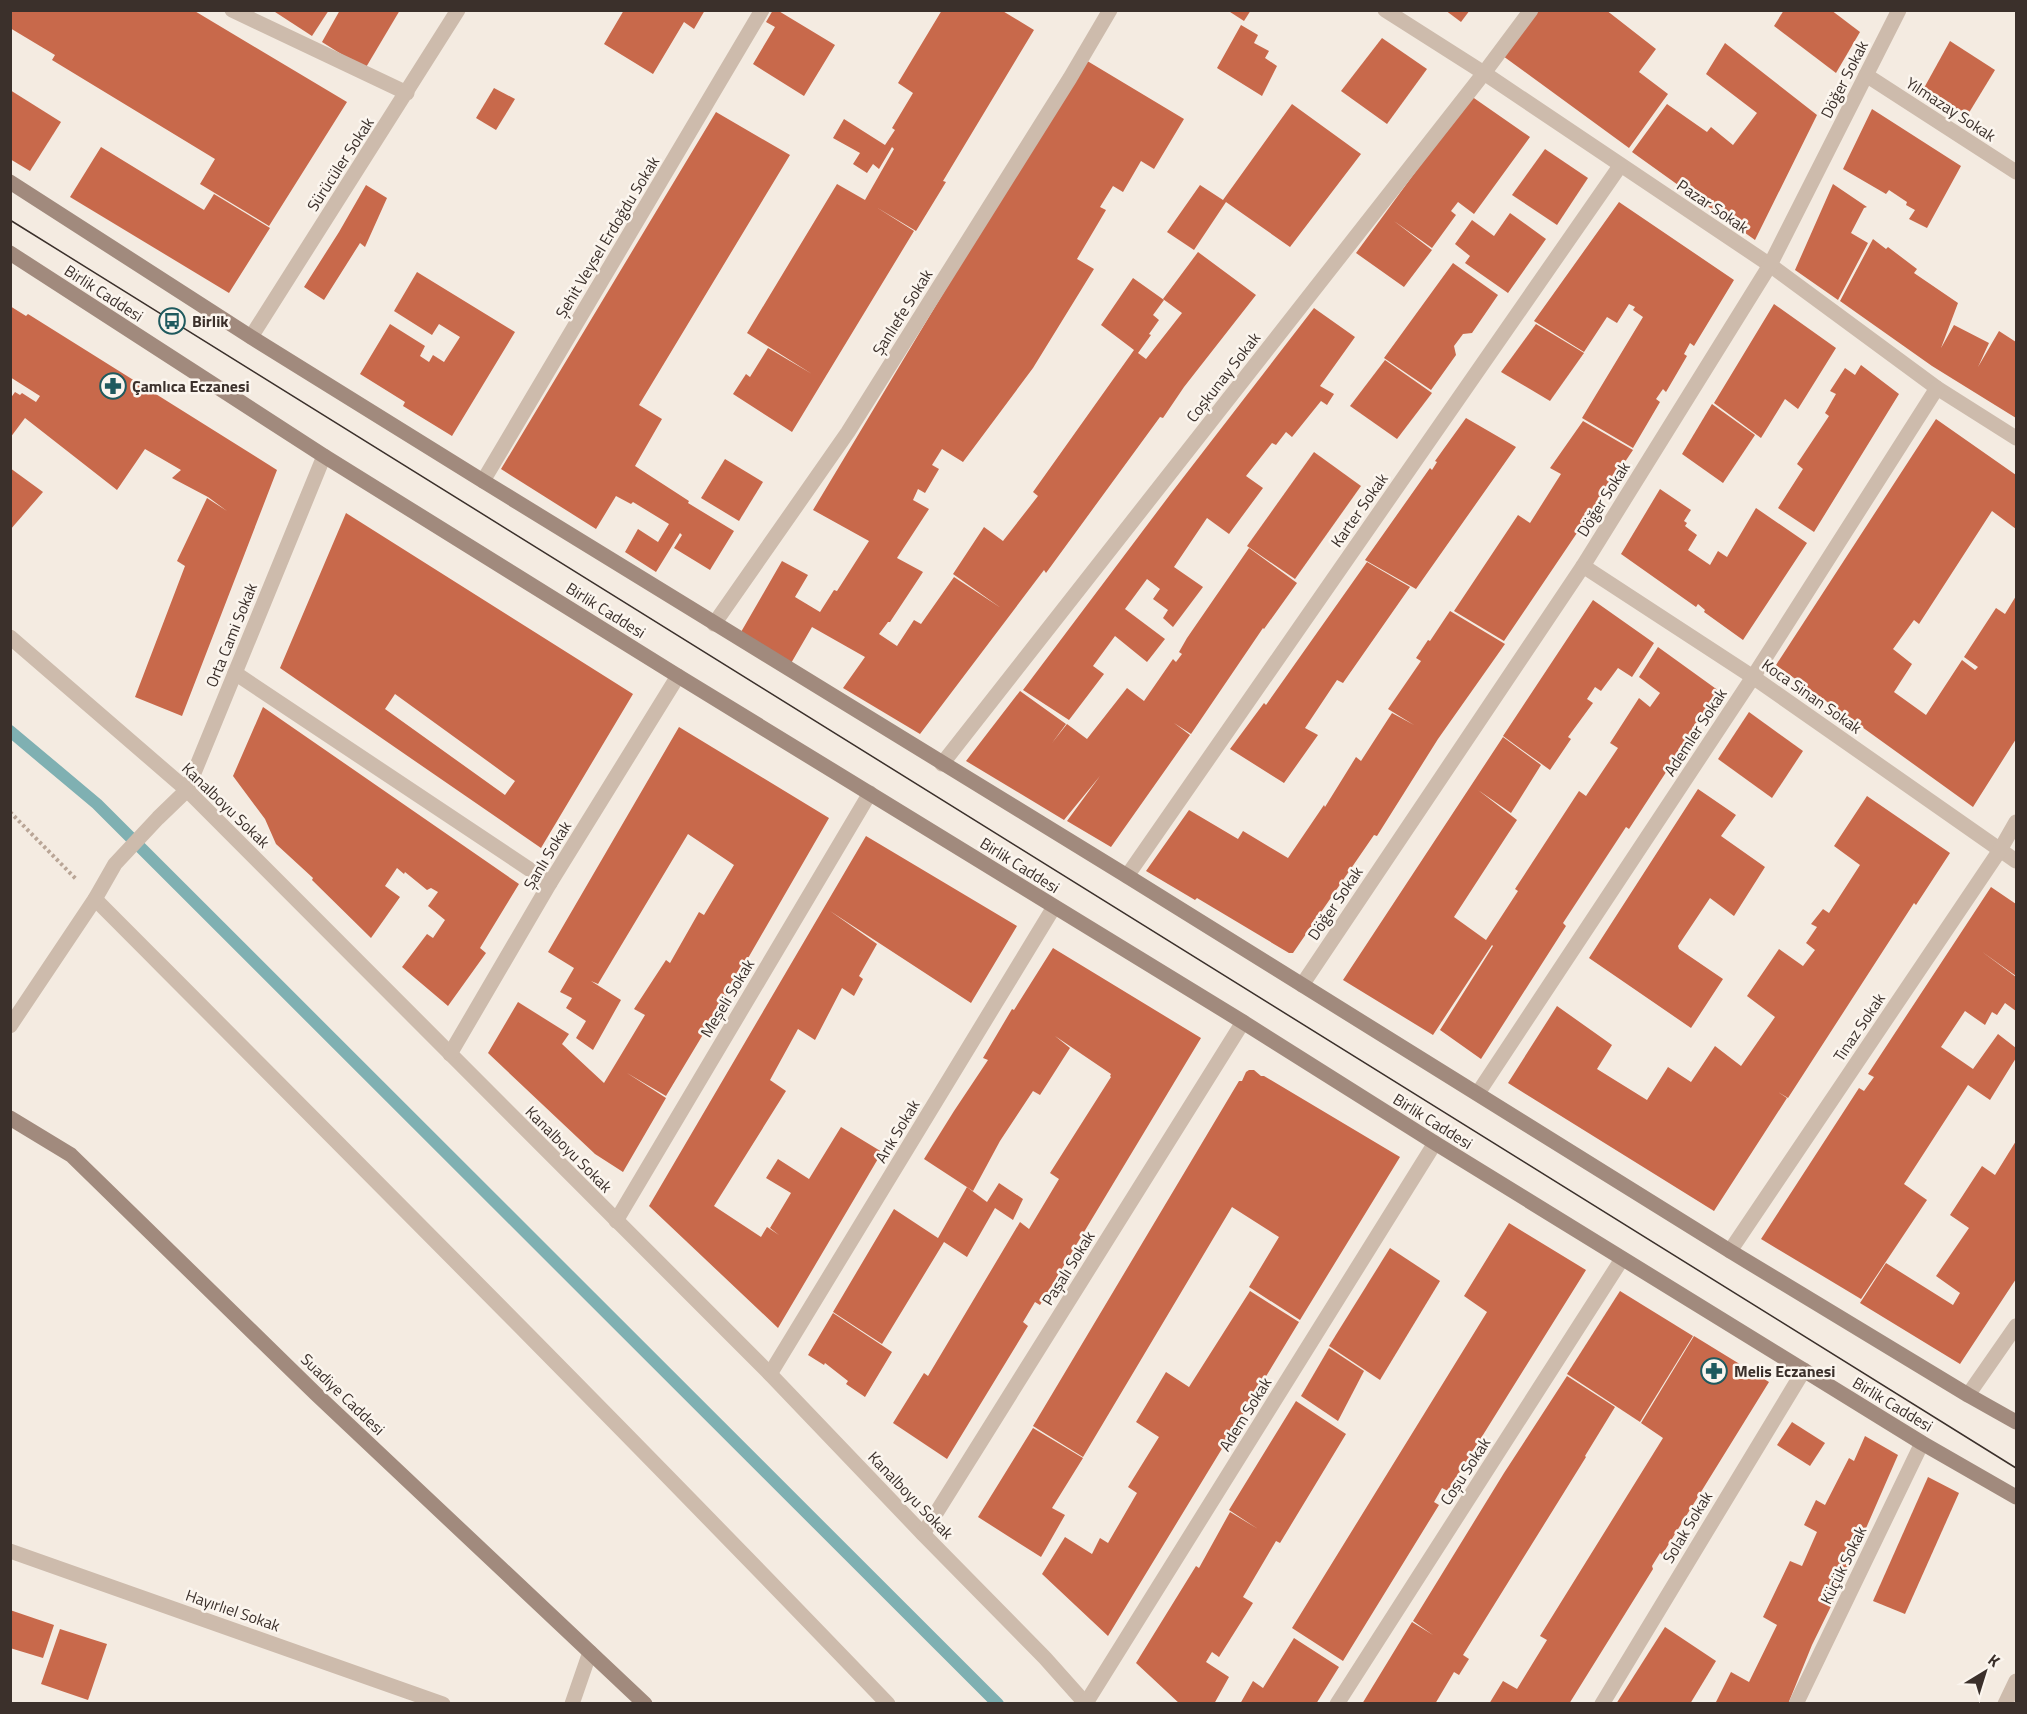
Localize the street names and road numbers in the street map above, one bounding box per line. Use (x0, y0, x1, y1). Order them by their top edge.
street label: Döğer Sokak (1814, 36, 1874, 122)
street label: Yılmazay Sokak (1901, 71, 2001, 147)
street label: Sürücüler Sokak (301, 112, 380, 216)
street label: Şehit Veysel Erdoğdu Sokak (549, 151, 665, 323)
street label: Pazar Sokak (1672, 173, 1754, 239)
street label: Birlik Caddesi (60, 258, 148, 328)
street label: Şanlıefe Sokak (866, 264, 938, 360)
street label: Coşkunay Sokak (1180, 326, 1266, 427)
street label: Döğer Sokak (1570, 457, 1636, 541)
street label: Karter Sokak (1325, 468, 1394, 552)
street label: Birlik Caddesi (561, 576, 651, 644)
street label: Orta Cami Sokak (199, 579, 263, 691)
street label: Koca Sinan Sokak (1757, 653, 1867, 740)
street label: Ademler Sokak (1658, 683, 1733, 781)
street label: Kanalboyu Sokak (177, 757, 276, 854)
street label: Şanlı Sokak (517, 816, 577, 894)
street label: Birlik Caddesi (975, 831, 1065, 899)
street label: Döğer Sokak (1301, 861, 1369, 945)
street label: Meşeli Sokak (694, 954, 760, 1042)
street label: Tınaz Sokak (1827, 988, 1891, 1066)
street label: Birlik Caddesi (1388, 1087, 1478, 1155)
street label: Arık Sokak (869, 1094, 926, 1167)
street label: Kanalboyu Sokak (520, 1100, 618, 1198)
street label: Paşalı Sokak (1036, 1226, 1101, 1310)
street label: Suadiye Caddesi (295, 1348, 391, 1440)
street label: Birlik Caddesi (1848, 1371, 1938, 1437)
street label: Adem Sokak (1213, 1372, 1277, 1456)
street label: Coşu Sokak (1434, 1432, 1496, 1510)
street label: Kanalboyu Sokak (863, 1446, 960, 1545)
street label: Solak Sokak (1656, 1486, 1718, 1568)
street label: Küçük Sokak (1814, 1521, 1872, 1608)
street label: Hayırlıel Sokak (183, 1583, 284, 1637)

